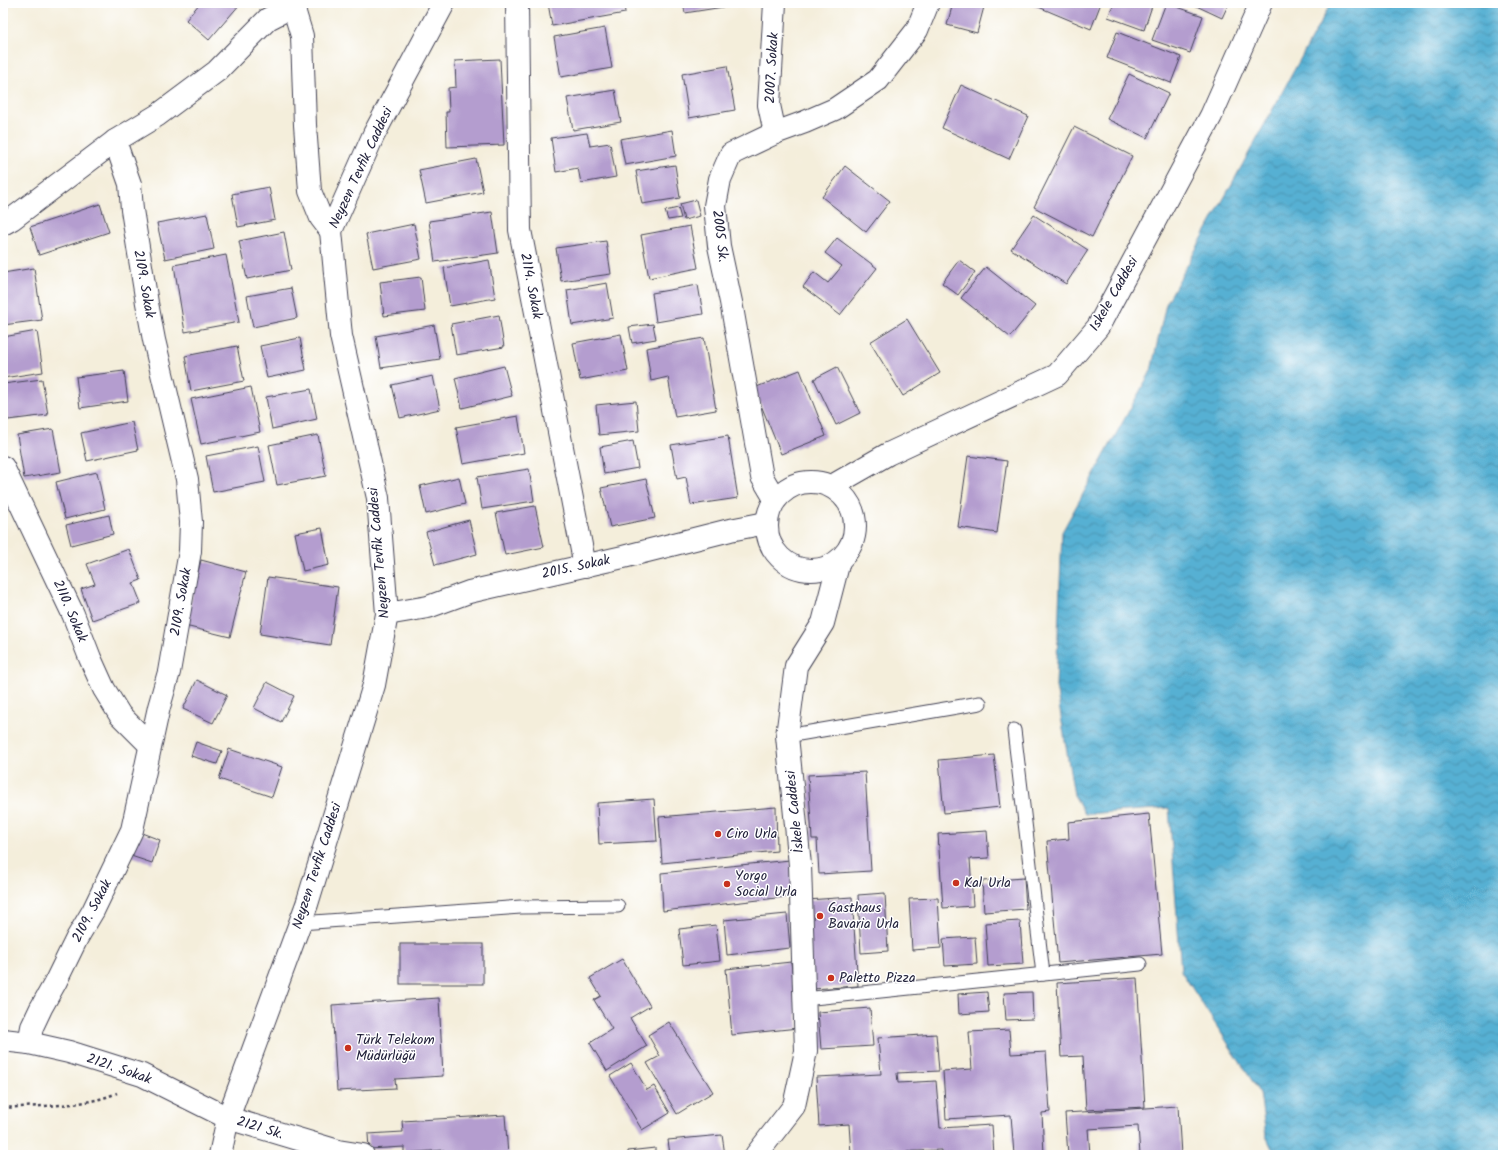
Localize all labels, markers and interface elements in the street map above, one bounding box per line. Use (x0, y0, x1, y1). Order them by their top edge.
street label: 2007. Sokak (759, 32, 785, 104)
street label: Neyzen Tevfik Caddesi (323, 103, 399, 232)
street label: 2005 Sk. (706, 209, 734, 263)
street label: 2109. Sokak (127, 248, 161, 320)
street label: 2114. Sokak (514, 251, 548, 321)
street label: Iskele Caddesi (1084, 252, 1145, 335)
street label: Neyzen Tevfik Caddesi (362, 486, 396, 620)
street label: 2015. Sokak (540, 549, 613, 585)
street label: 2109. Sokak (164, 566, 198, 638)
street label: 2110. Sokak (47, 576, 93, 646)
street label: İskele Caddesi (780, 769, 810, 854)
street label: Neyzen Tevfik Caddesi (286, 799, 348, 932)
place label: Ciro Urla (726, 823, 777, 845)
marker: Ciro Urla (713, 829, 723, 839)
place label: Yorgo Social Urla (735, 865, 797, 903)
place label: Kal Urla (964, 872, 1011, 894)
street label: 2109. Sokak (66, 875, 118, 947)
marker: Kal Urla (951, 878, 961, 888)
marker: Yorgo Social Urla (722, 879, 732, 889)
place label: Gasthaus Bavaria Urla (828, 897, 899, 935)
marker: Gasthaus Bavaria Urla (815, 911, 825, 921)
place label: Paletto Pizza (839, 967, 916, 989)
marker: Paletto Pizza (826, 973, 836, 983)
place label: Türk Telekom Müdürlüğü (356, 1029, 435, 1067)
marker: Türk Telekom Müdürlüğü (343, 1043, 353, 1053)
street label: 2121. Sokak (84, 1048, 155, 1091)
street label: 2121 Sk. (234, 1110, 286, 1146)

